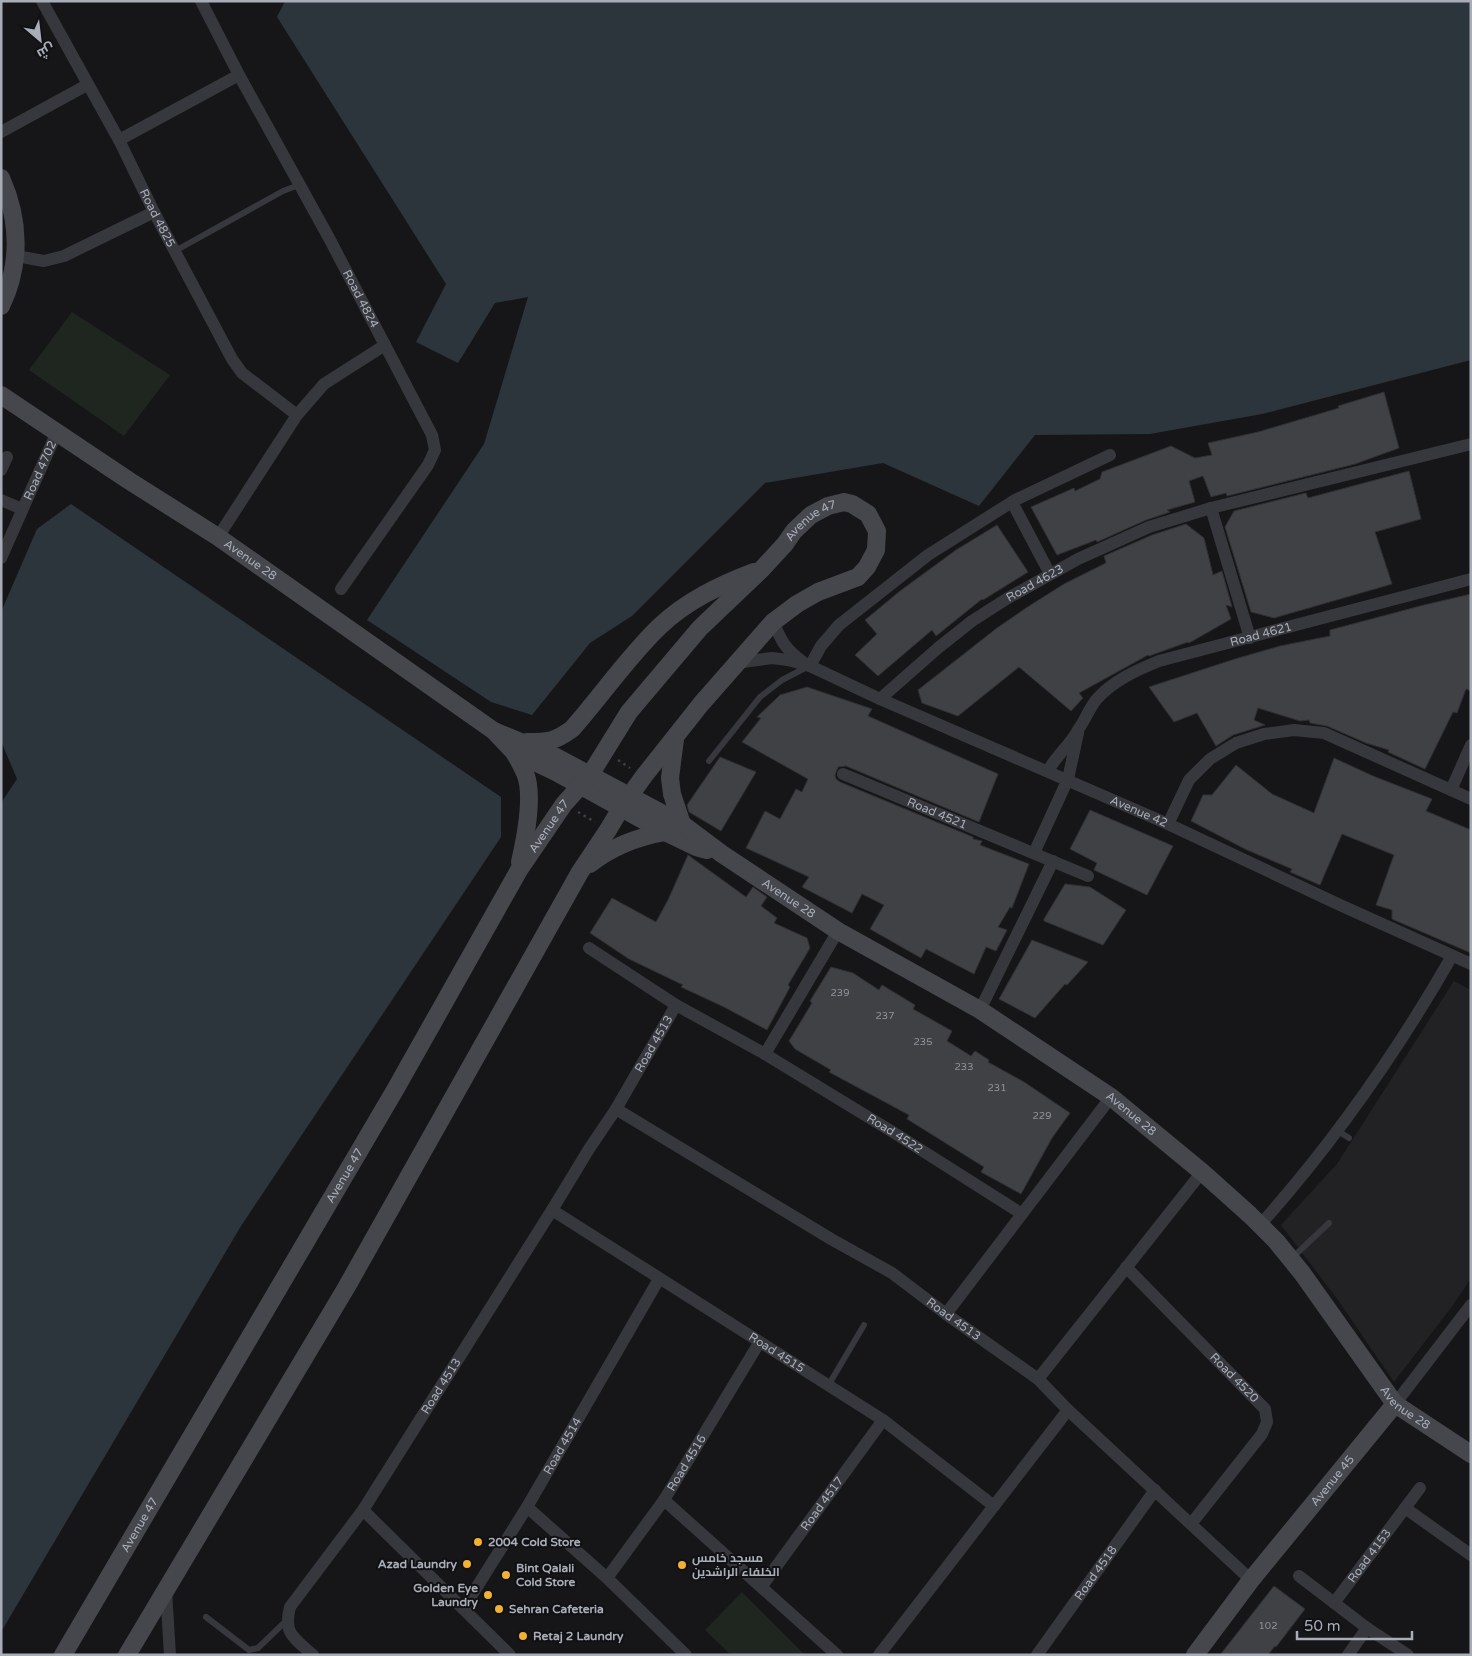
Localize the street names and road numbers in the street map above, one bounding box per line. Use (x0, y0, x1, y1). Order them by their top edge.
street label: Road 4825 (137, 187, 178, 250)
street label: Road 4824 (340, 267, 382, 331)
street label: Road 4702 (21, 438, 59, 502)
street label: Avenue 47 (782, 497, 837, 544)
street label: Avenue 28 (221, 536, 279, 583)
street label: Road 4623 (1004, 562, 1066, 605)
street label: Road 4621 (1228, 619, 1293, 649)
street label: Avenue 42 (1108, 793, 1170, 830)
street label: Road 4521 (905, 795, 969, 832)
street label: Avenue 47 (526, 796, 572, 855)
street label: Avenue 28 (759, 876, 818, 921)
street label: Road 4513 (632, 1013, 676, 1075)
street label: Avenue 28 (1103, 1089, 1159, 1138)
street label: Road 4522 (864, 1111, 926, 1156)
street label: Avenue 47 (323, 1146, 366, 1206)
street label: Road 4513 (924, 1295, 983, 1343)
street label: Road 4515 (746, 1330, 807, 1375)
street label: Road 4520 (1207, 1350, 1262, 1406)
street label: Road 4513 (418, 1355, 464, 1417)
street label: Avenue 28 (1377, 1383, 1433, 1432)
street label: Road 4514 (540, 1415, 585, 1477)
street label: Road 4516 (664, 1432, 709, 1494)
street label: Avenue 45 (1308, 1453, 1357, 1509)
street label: Road 4517 (798, 1474, 846, 1533)
street label: Avenue 47 (118, 1495, 161, 1555)
street label: Road 4153 (1345, 1526, 1394, 1585)
street label: Road 4518 (1072, 1543, 1120, 1603)

